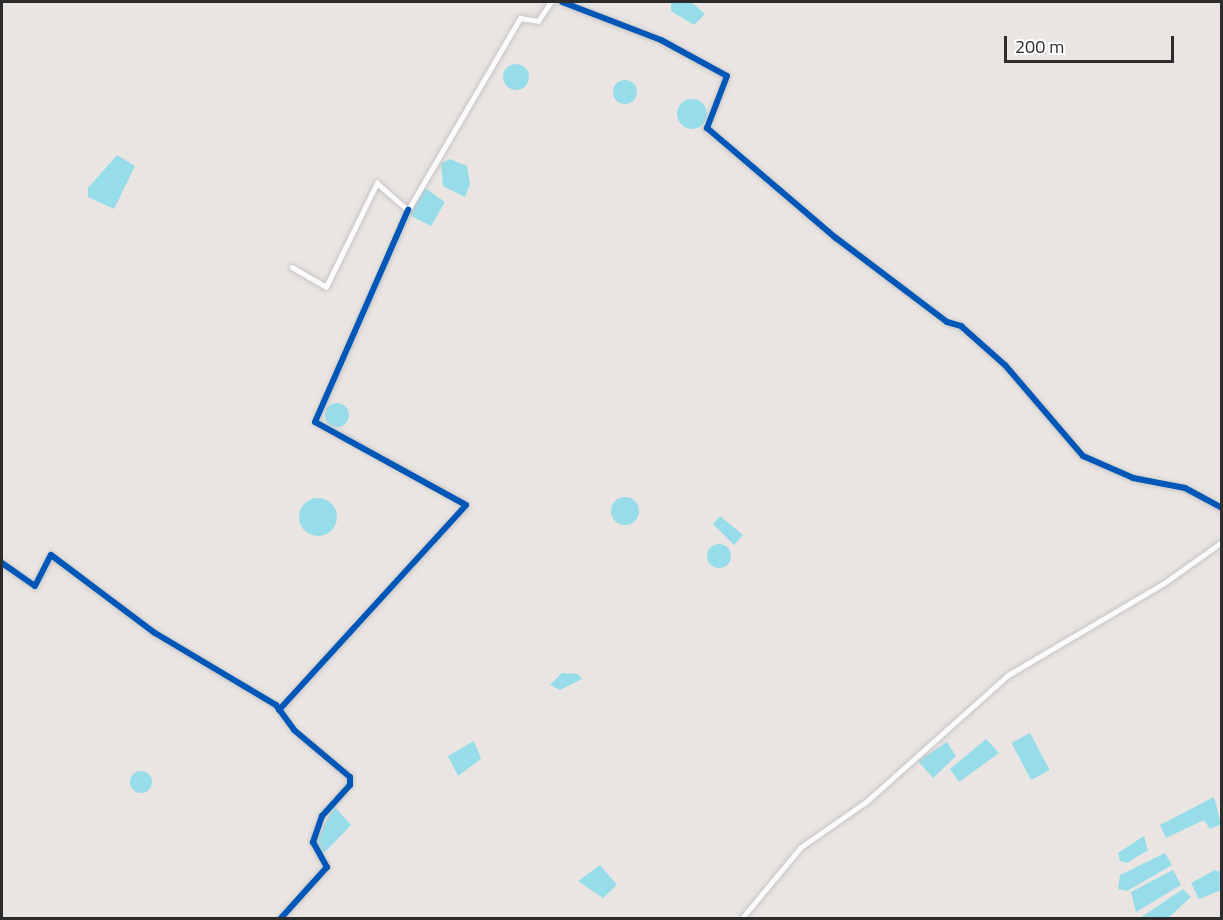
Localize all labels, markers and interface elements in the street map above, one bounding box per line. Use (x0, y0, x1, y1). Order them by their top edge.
scale bar (1007, 24, 1176, 62)
text: 200 m (1015, 33, 1064, 60)

